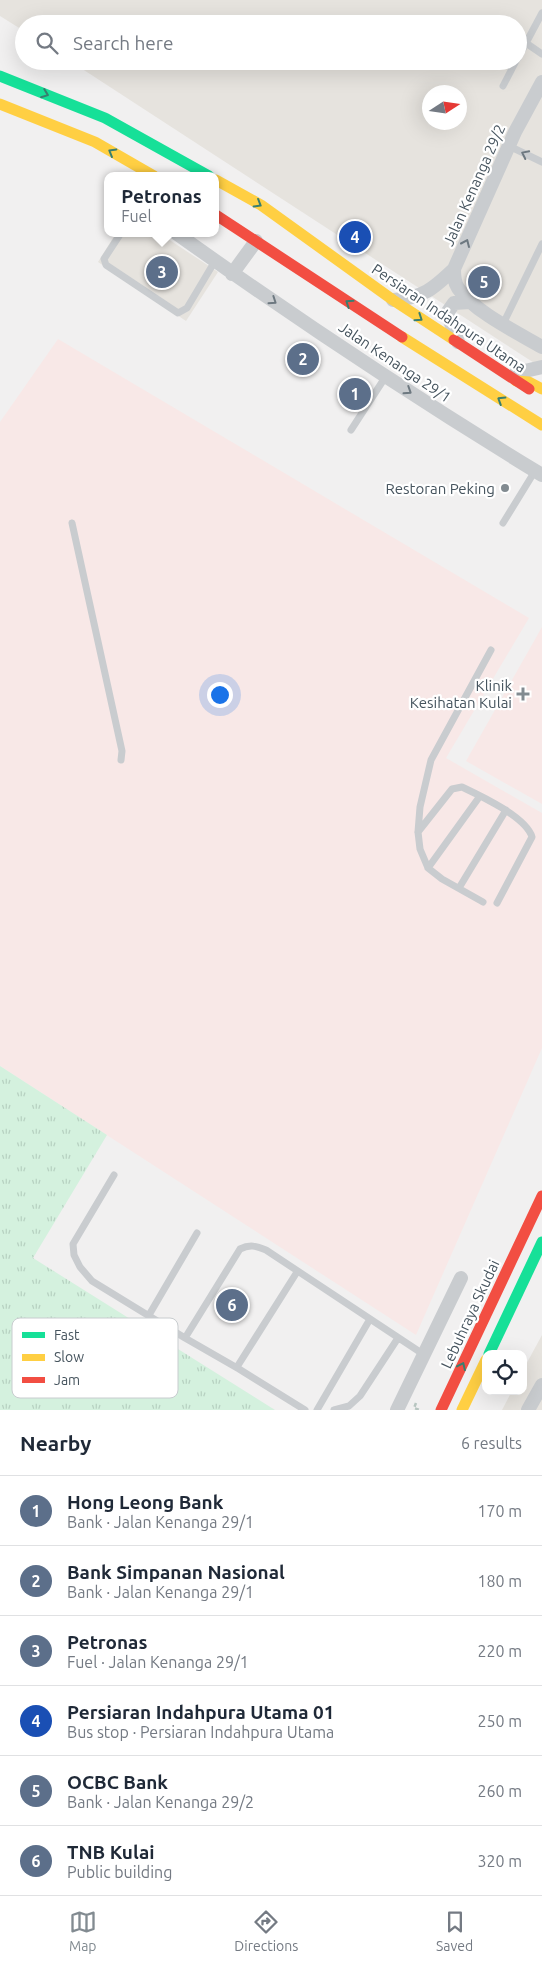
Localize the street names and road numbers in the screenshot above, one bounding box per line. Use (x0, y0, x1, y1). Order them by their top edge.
street label: Jalan Kenanga 29/2 (439, 121, 509, 249)
street label: Persiaran Indahpura Utama (369, 260, 529, 376)
street label: Jalan Kenanga 29/1 (335, 318, 455, 406)
street label: Lebuhraya Skudai (437, 1257, 503, 1371)

